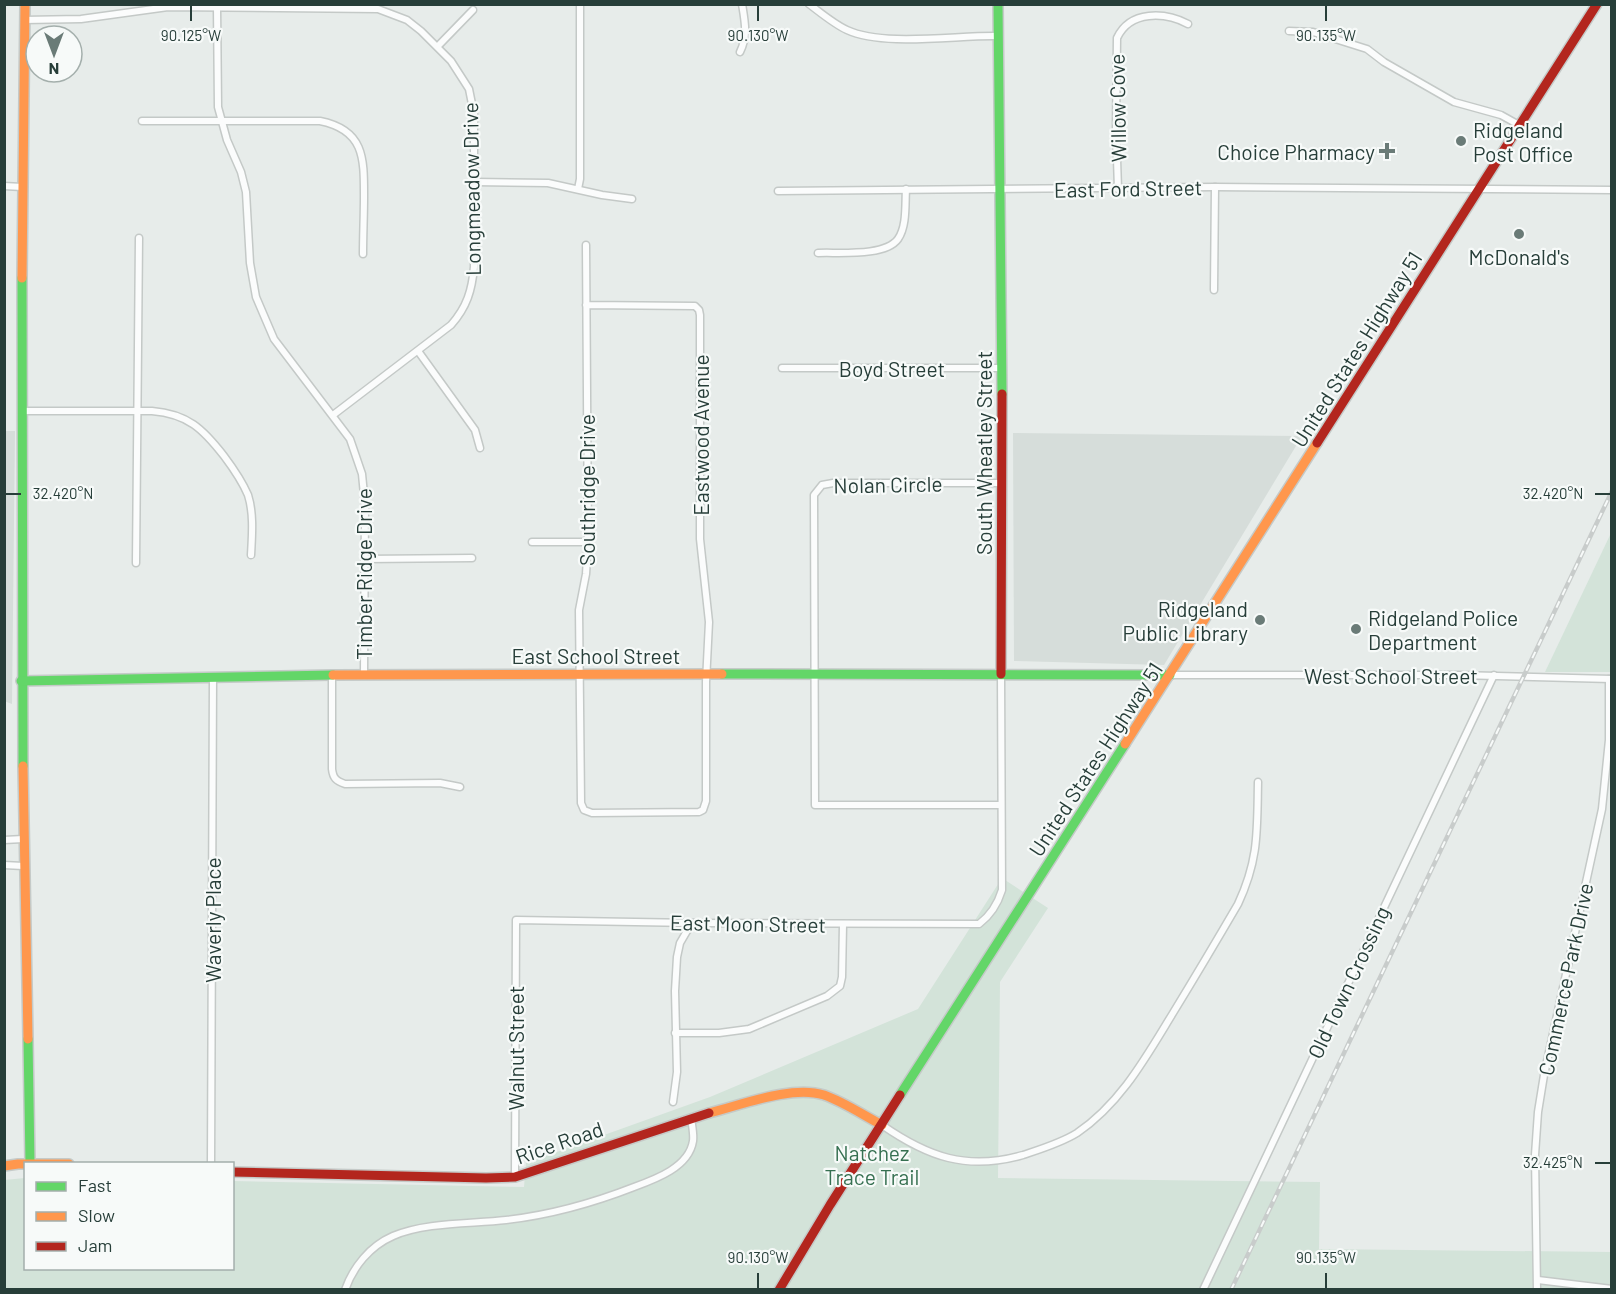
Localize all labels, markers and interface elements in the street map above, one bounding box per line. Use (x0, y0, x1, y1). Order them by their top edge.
north arrow (24, 24, 84, 84)
text: 90.125°W (161, 26, 221, 44)
text: 90.130°W (728, 26, 788, 44)
text: 90.135°W (1296, 26, 1356, 44)
street label: Willow Cove (1104, 54, 1130, 162)
text: N (49, 60, 59, 79)
street label: Longmeadow Drive (457, 102, 485, 276)
place label: Ridgeland Post Office (1473, 117, 1573, 166)
marker: Ridgeland Post Office (1454, 134, 1468, 148)
place label: Choice Pharmacy (1217, 139, 1375, 164)
marker: Choice Pharmacy (1380, 144, 1394, 158)
street label: East Ford Street (1054, 174, 1202, 202)
marker: McDonald's (1512, 227, 1526, 241)
place label: McDonald's (1468, 244, 1570, 269)
street label: United States Highway 51 (1285, 247, 1427, 451)
street label: South Wheatley Street (971, 351, 996, 555)
street label: Eastwood Avenue (688, 354, 713, 516)
street label: Boyd Street (839, 356, 945, 381)
street label: Southridge Drive (574, 414, 599, 566)
street label: Nolan Circle (833, 471, 943, 497)
text: 32.420°N (33, 484, 93, 502)
text: 32.420°N (1523, 484, 1583, 502)
street label: Timber Ridge Drive (351, 488, 376, 660)
place label: Ridgeland Public Library (1123, 596, 1248, 645)
place label: Ridgeland Police Department (1368, 605, 1518, 654)
marker: Ridgeland Public Library (1253, 613, 1267, 627)
marker: Ridgeland Police Department (1349, 622, 1363, 636)
street label: East School Street (512, 643, 680, 668)
street label: United States Highway 51 (1023, 657, 1167, 861)
street label: West School Street (1304, 663, 1478, 688)
street label: Waverly Place (200, 857, 225, 983)
street label: Commerce Park Drive (1532, 881, 1598, 1077)
street label: Old Town Crossing (1302, 902, 1394, 1062)
street label: East Moon Street (670, 909, 826, 937)
street label: Walnut Street (503, 986, 528, 1110)
street label: Rice Road (512, 1115, 606, 1169)
park label: Natchez Trace Trail (825, 1140, 919, 1189)
text: 32.425°N (1523, 1153, 1583, 1171)
legend (24, 1162, 234, 1270)
text: Fast (78, 1174, 112, 1196)
text: Slow (78, 1204, 115, 1226)
text: Jam (78, 1234, 112, 1256)
text: 90.130°W (728, 1248, 788, 1266)
text: 90.135°W (1296, 1248, 1356, 1266)

